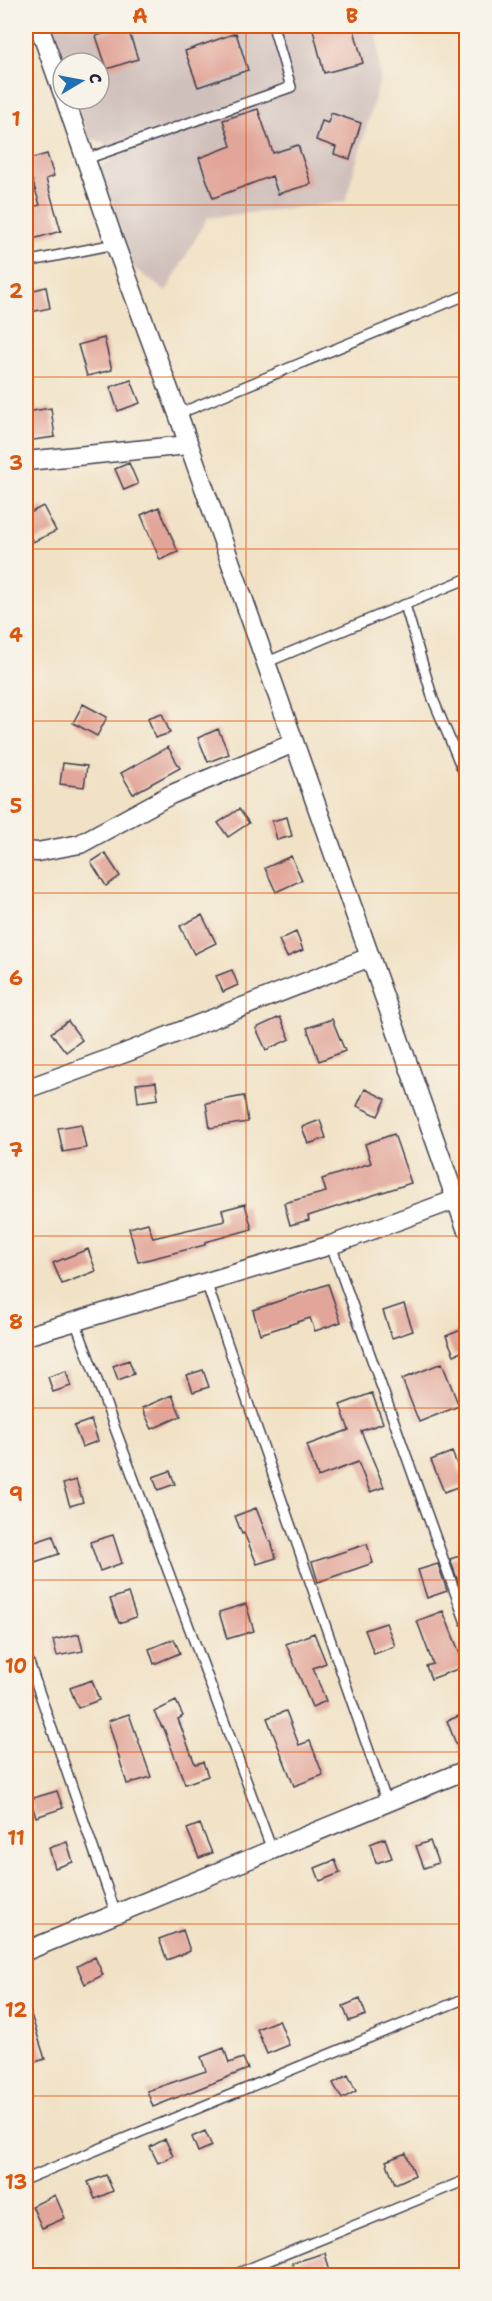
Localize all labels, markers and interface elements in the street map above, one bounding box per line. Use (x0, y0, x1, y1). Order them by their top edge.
text: A (132, 3, 148, 29)
text: B (346, 3, 358, 29)
north arrow (51, 51, 111, 111)
text: С (84, 72, 107, 85)
text: 1 (11, 106, 21, 132)
text: 2 (9, 278, 23, 304)
text: 3 (9, 450, 23, 476)
text: 4 (9, 622, 23, 648)
text: 5 (10, 793, 22, 819)
text: 6 (9, 965, 23, 991)
text: 7 (9, 1137, 23, 1163)
text: 8 (9, 1309, 23, 1335)
text: 9 (9, 1481, 23, 1507)
text: 10 (5, 1653, 27, 1679)
text: 11 (7, 1825, 25, 1851)
text: 12 (5, 1997, 27, 2023)
text: 13 (5, 2169, 27, 2195)

